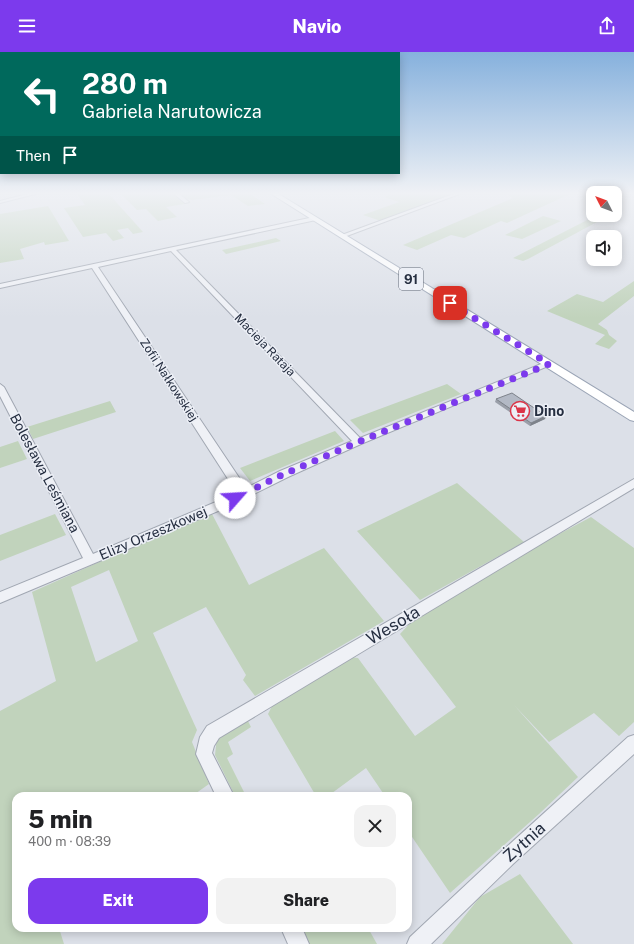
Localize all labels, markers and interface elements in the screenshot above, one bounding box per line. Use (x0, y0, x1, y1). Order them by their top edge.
icon: menu (16, 15, 38, 37)
icon: share (596, 15, 618, 37)
text: Navio (292, 16, 342, 37)
text: 280 m (82, 67, 168, 100)
icon: left (16, 68, 68, 120)
text: Gabriela Narutowicza (82, 101, 262, 122)
icon: arrive (59, 144, 81, 166)
text: Then (16, 147, 51, 164)
north arrow (586, 186, 622, 222)
map controls (586, 186, 622, 266)
button: sound (586, 230, 622, 266)
road number: 91 (399, 268, 423, 290)
pin (433, 286, 467, 320)
icon: arrive (439, 292, 461, 314)
street label: Macieja Rataja (232, 311, 298, 379)
street label: Zofii Nałkowskiej (137, 336, 201, 424)
supermarket icon: Dino (509, 400, 531, 422)
place label: Dino (534, 403, 564, 419)
street label: Bolesława Leśmiana (7, 411, 83, 535)
position arrow (214, 477, 256, 519)
street label: Elizy Orzeszkowej (97, 503, 209, 563)
street label: Wesoła (363, 601, 423, 649)
text: 5 min (28, 805, 93, 833)
button: close (354, 805, 396, 847)
street label: Żytnia (499, 818, 549, 866)
text: 400 m · 08:39 (28, 834, 111, 849)
button: Exit (28, 878, 208, 924)
button: Share (216, 878, 396, 924)

